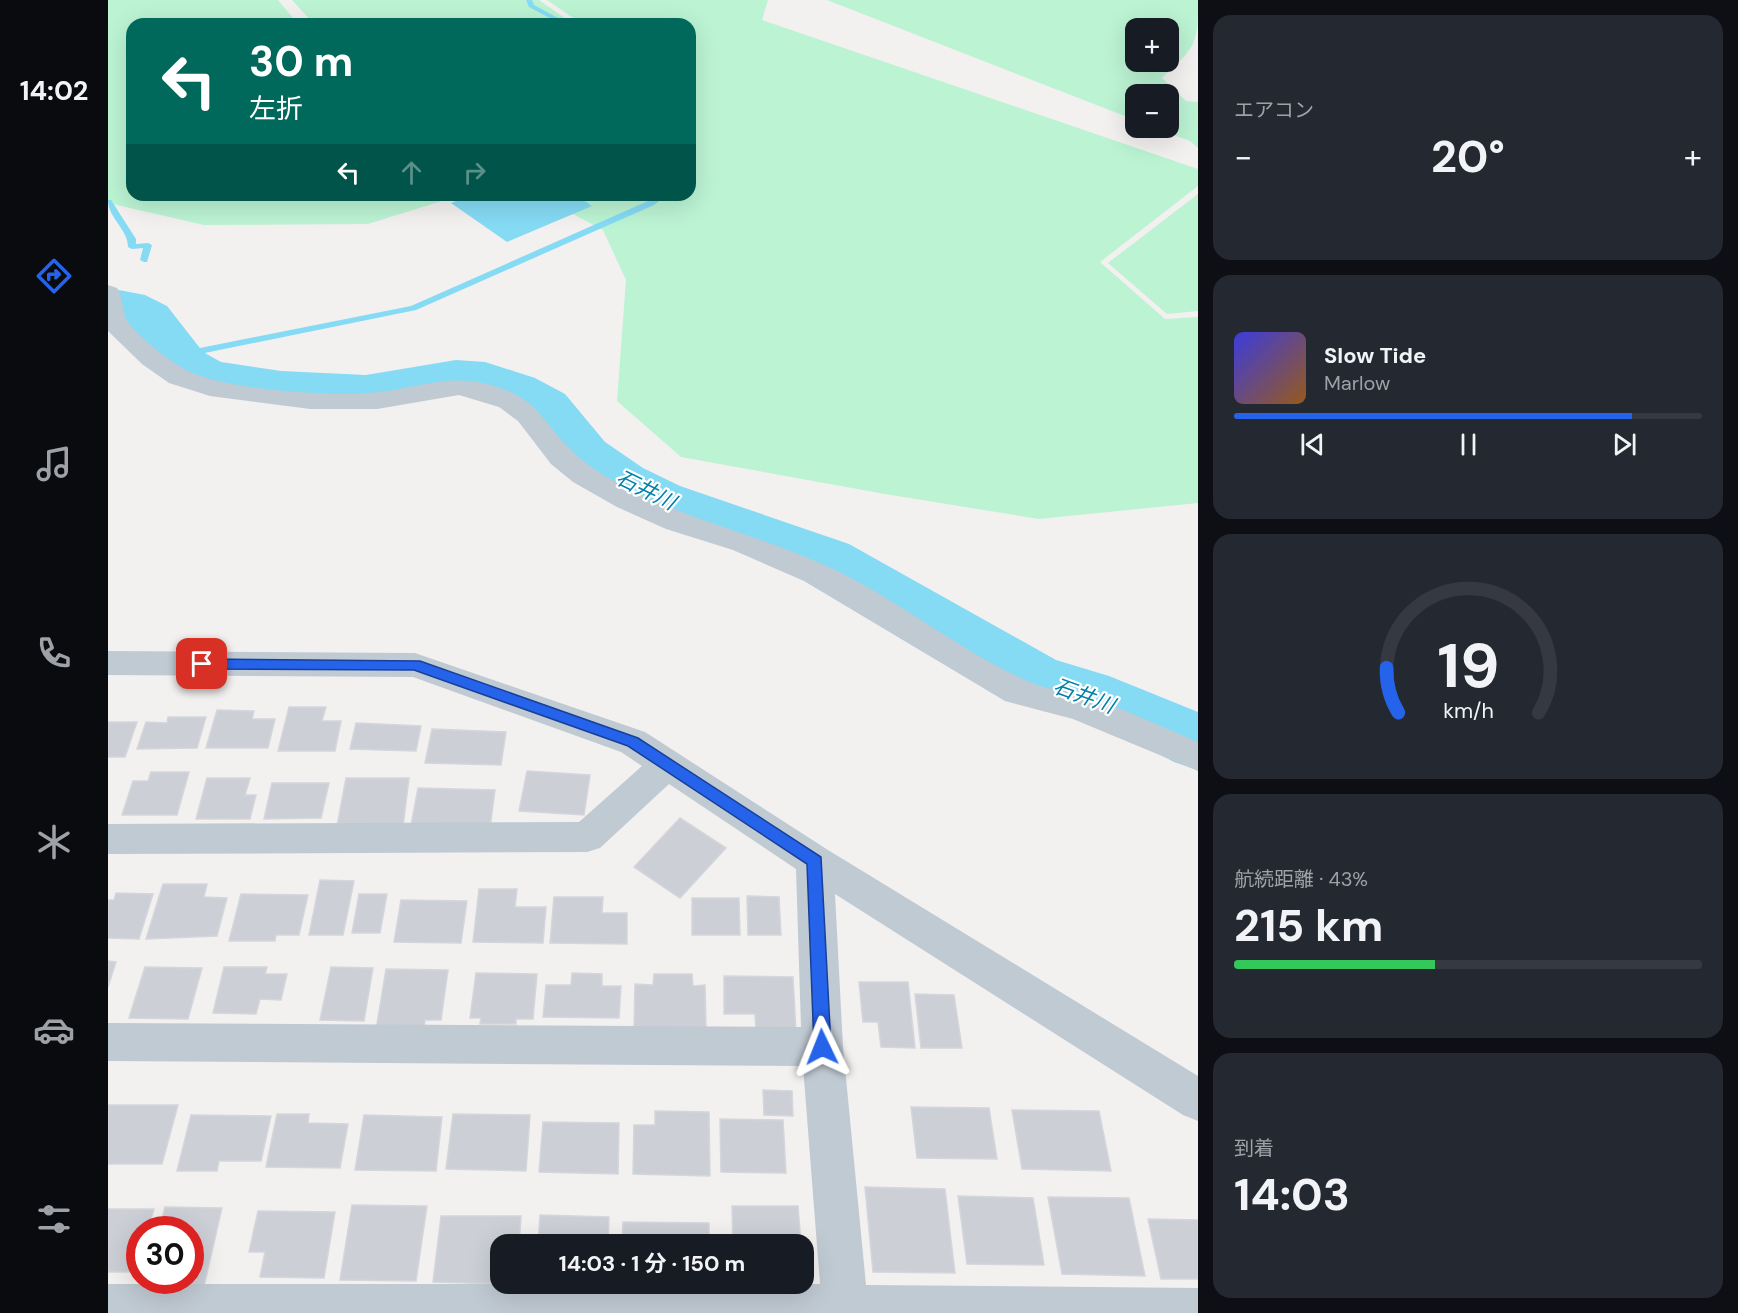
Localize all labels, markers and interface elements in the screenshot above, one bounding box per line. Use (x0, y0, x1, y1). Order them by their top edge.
map controls (1125, 18, 1179, 138)
button: + (1125, 18, 1179, 72)
text: 30 m (249, 34, 353, 89)
icon: left (150, 42, 228, 120)
text: 14:02 (20, 73, 88, 108)
button: − (1125, 84, 1179, 138)
text: 左折 (249, 91, 303, 126)
text: エアコン (1234, 97, 1314, 123)
text: 20° (1431, 127, 1505, 186)
text: − (1234, 135, 1252, 178)
text: + (1684, 135, 1702, 178)
icon: left (332, 156, 365, 189)
icon: ahead (395, 156, 428, 189)
icon: right (458, 156, 491, 189)
icon: directions (33, 255, 75, 297)
text: Slow Tide (1324, 341, 1426, 370)
text: Marlow (1324, 370, 1390, 396)
icon: previous (1296, 428, 1329, 461)
icon: pause (1452, 428, 1485, 461)
icon: next (1608, 428, 1641, 461)
icon: music (33, 443, 75, 485)
water label: 石井川 (612, 464, 682, 517)
text: 19 (1437, 626, 1499, 707)
icon: phone (33, 632, 75, 674)
pin (176, 638, 227, 689)
icon: arrive (185, 647, 218, 680)
water label: 石井川 (1050, 672, 1120, 721)
text: km/h (1443, 698, 1493, 726)
icon: climate (33, 821, 75, 863)
text: 航続距離 · 43% (1234, 866, 1368, 892)
text: 215 km (1234, 896, 1383, 955)
icon: car (33, 1009, 75, 1051)
position arrow (790, 1015, 854, 1079)
text: 到着 (1234, 1135, 1274, 1161)
text: 14:03 (1234, 1165, 1350, 1224)
icon: filters (33, 1198, 75, 1240)
speed limit sign: 30 (126, 1216, 204, 1294)
text: 14:03 · 1 分 · 150 m (559, 1249, 745, 1278)

